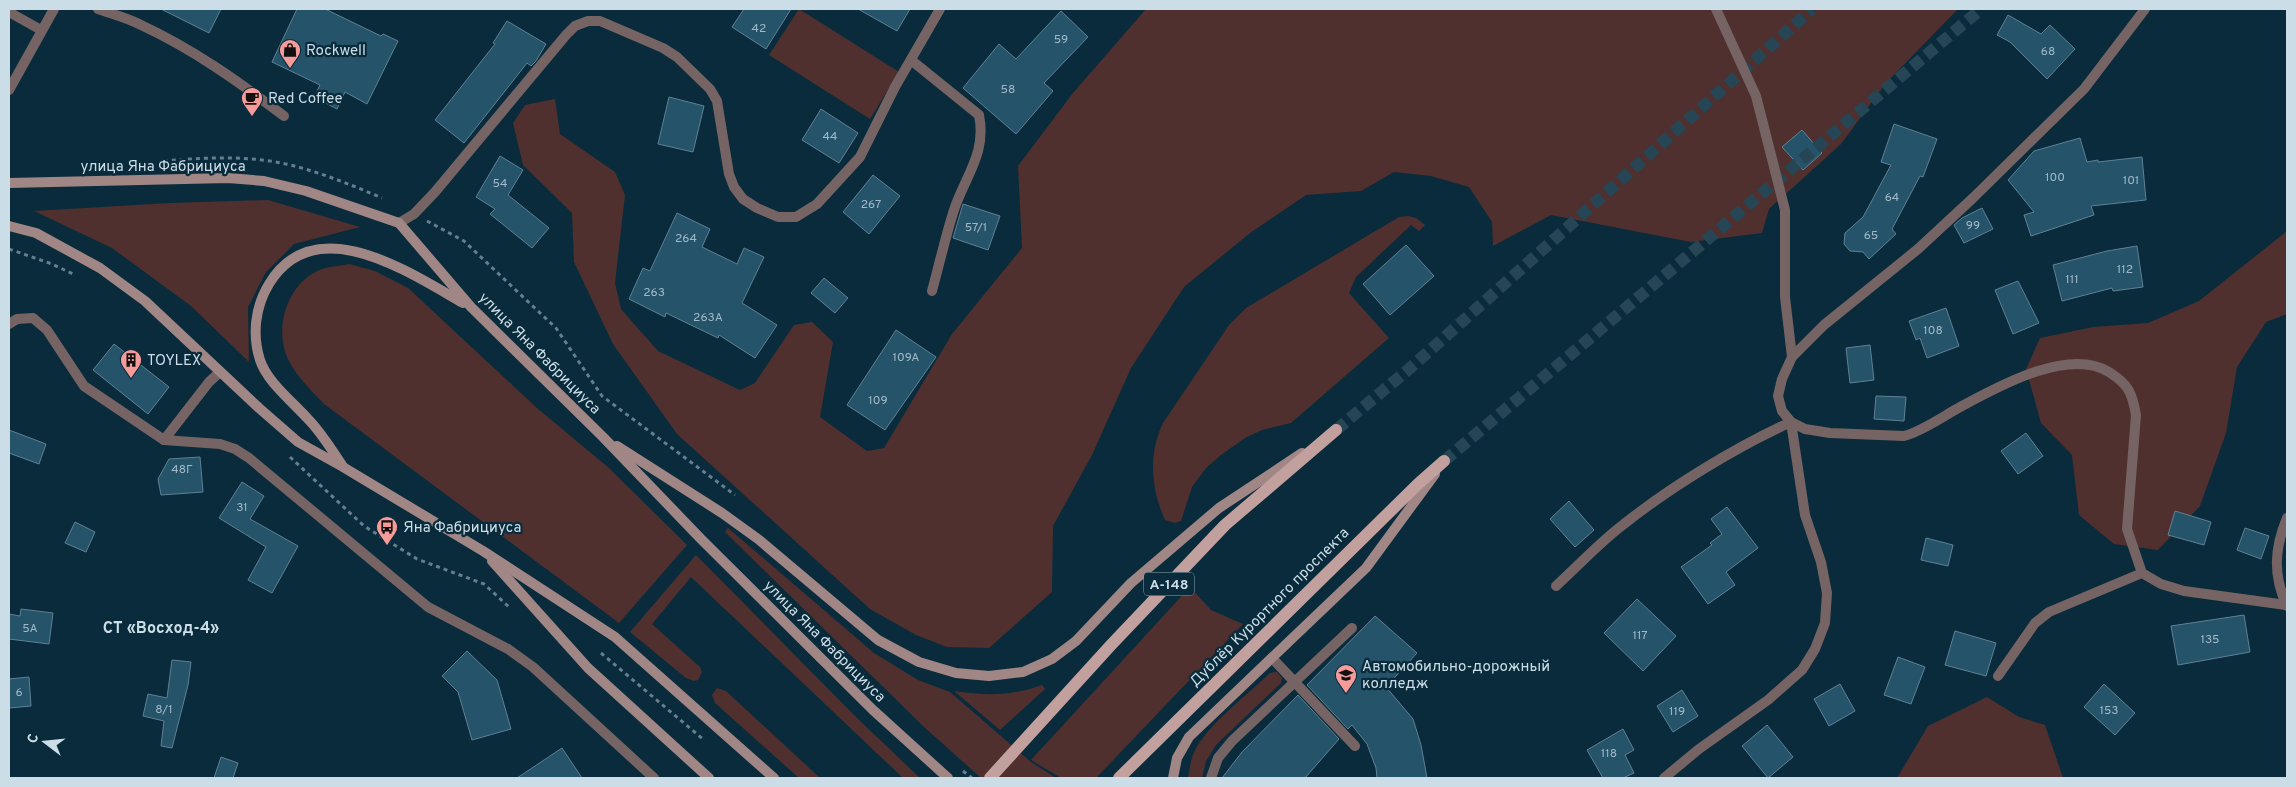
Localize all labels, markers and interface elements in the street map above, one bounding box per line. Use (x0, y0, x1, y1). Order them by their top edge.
house number: 42 (752, 21, 766, 37)
house number: 59 (1054, 32, 1068, 48)
shop icon: Rockwell (278, 38, 302, 69)
place label: Rockwell (306, 42, 366, 61)
house number: 68 (2041, 44, 2055, 60)
house number: 58 (1001, 82, 1015, 98)
cafe icon: Red Coffee (240, 86, 264, 117)
place label: Red Coffee (268, 90, 343, 109)
house number: 44 (823, 129, 837, 145)
street label: улица Яна Фабрициуса (80, 158, 246, 177)
house number: 100 (2045, 170, 2065, 186)
house number: 101 (2123, 173, 2139, 189)
house number: 54 (492, 176, 508, 192)
house number: 64 (1885, 190, 1899, 206)
house number: 267 (861, 197, 881, 213)
house number: 99 (1966, 218, 1980, 234)
house number: 57/1 (965, 220, 987, 236)
house number: 65 (1864, 228, 1878, 244)
house number: 264 (675, 231, 697, 247)
house number: 112 (2117, 262, 2133, 278)
house number: 111 (2065, 272, 2079, 288)
house number: 263 (643, 285, 665, 301)
street label: улица Яна Фабрициуса (474, 289, 604, 419)
house number: 263А (693, 310, 723, 326)
house number: 108 (1923, 323, 1943, 339)
building icon: TOYLEX (119, 348, 143, 379)
house number: 109А (892, 350, 920, 366)
place label: TOYLEX (147, 352, 201, 371)
house number: 109 (868, 393, 888, 409)
house number: 48Г (171, 462, 193, 478)
house number: 31 (236, 500, 248, 516)
bus stop icon: Яна Фабрициуса (375, 515, 399, 546)
place label: Яна Фабрициуса (403, 519, 521, 538)
street label: Дублёр Курортного проспекта (1186, 524, 1354, 692)
road number: А-148 (1144, 572, 1194, 596)
street label: улица Яна Фабрициуса (759, 577, 889, 707)
district label: СТ «Восход-4» (103, 619, 219, 639)
house number: 5А (22, 621, 38, 637)
house number: 117 (1632, 628, 1648, 644)
house number: 135 (2200, 632, 2220, 648)
place label: Автомобильно-дорожный колледж (1362, 658, 1550, 694)
school or university icon: Автомобильно-дорожный колледж (1334, 663, 1358, 694)
house number: 6 (15, 685, 23, 701)
house number: 8/1 (155, 702, 173, 718)
house number: 153 (2099, 703, 2119, 719)
house number: 119 (1669, 704, 1685, 720)
north arrow (20, 717, 70, 767)
text: С (25, 732, 43, 745)
house number: 118 (1601, 746, 1617, 762)

